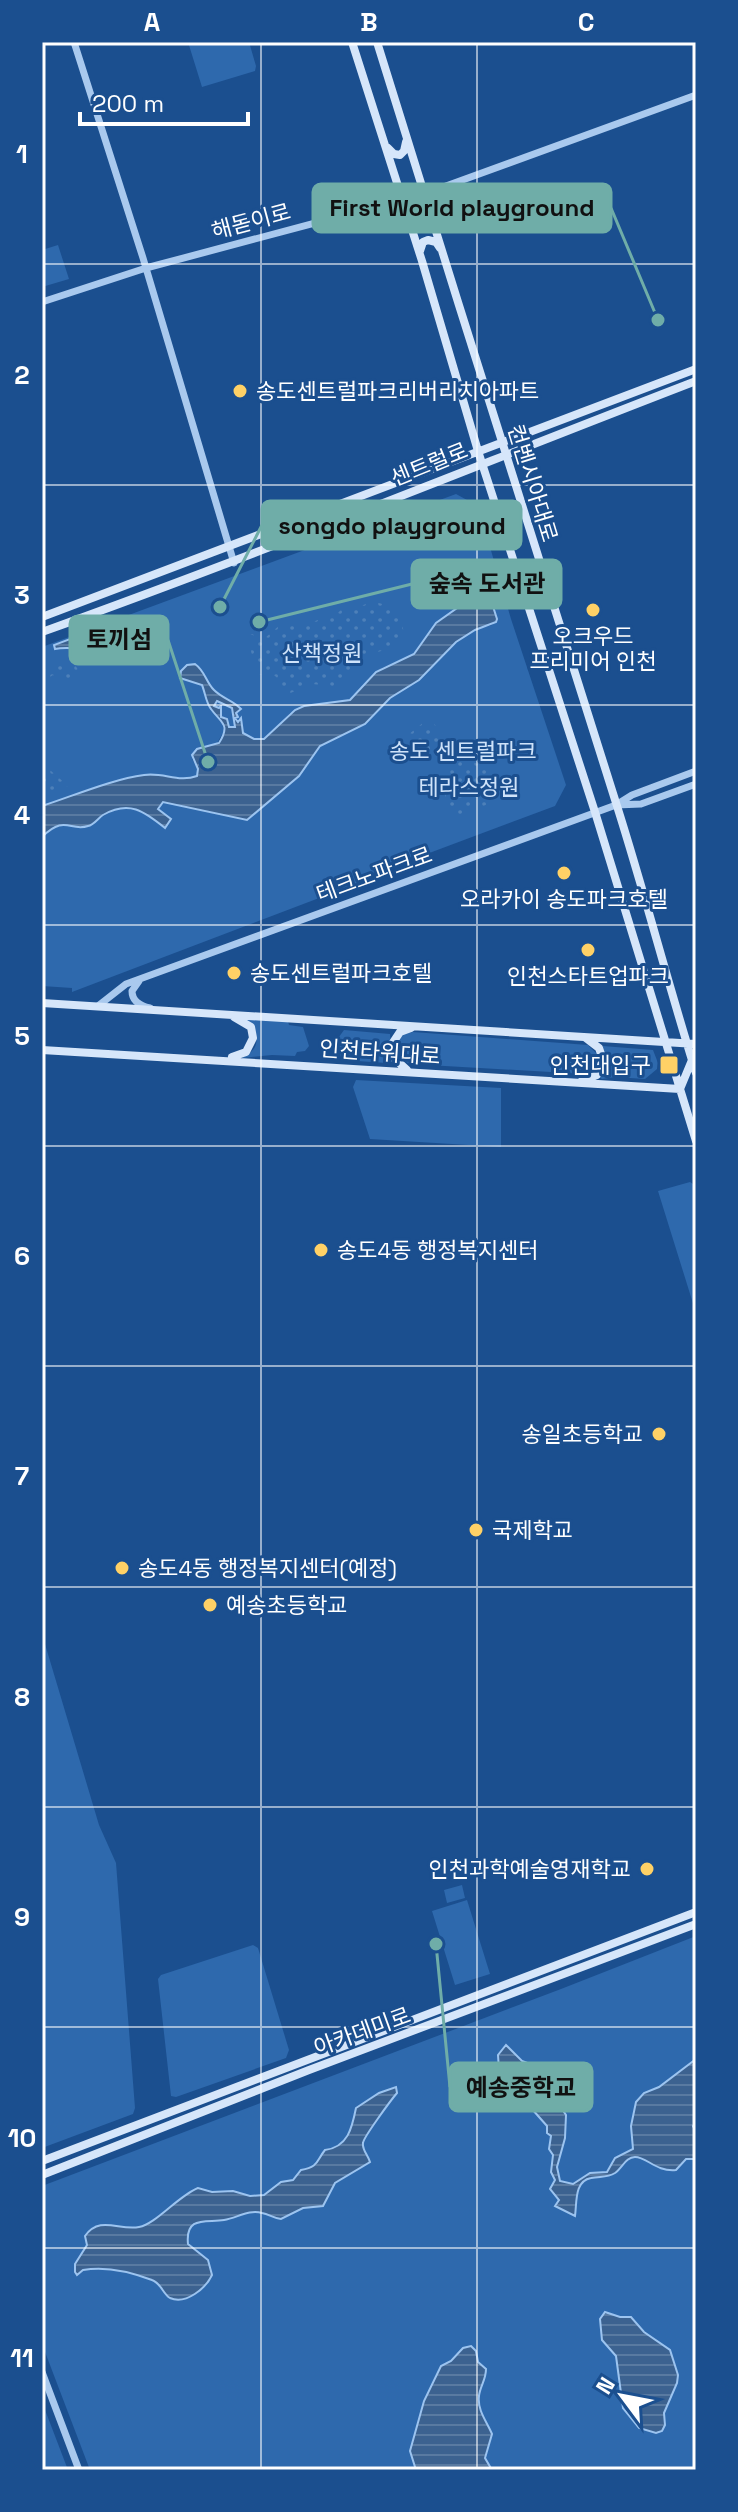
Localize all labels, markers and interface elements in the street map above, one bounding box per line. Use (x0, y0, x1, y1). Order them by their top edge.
text: A (144, 5, 161, 39)
text: B (360, 5, 378, 39)
text: C (578, 5, 594, 39)
scale bar (80, 76, 248, 126)
text: 200 m (92, 88, 164, 119)
text: 1 (16, 137, 28, 171)
callout: First World playground (313, 184, 611, 232)
text: First World playground (329, 192, 595, 223)
street label: 해돋이로 (208, 197, 294, 245)
text: 2 (14, 358, 30, 392)
place label: 송도센트럴파크리버리치아파트 (256, 377, 539, 405)
marker: 송도센트럴파크리버리치아파트 (231, 382, 249, 400)
street label: 컨벤시아대로 (502, 421, 564, 545)
street label: 센트럴로 (386, 436, 472, 492)
callout: songdo playground (262, 501, 521, 549)
text: songdo playground (278, 510, 506, 541)
callout: 숲속 도서관 (412, 560, 561, 608)
text: 숲속 도서관 (429, 568, 545, 599)
text: 3 (14, 578, 30, 612)
marker: 오크우드 프리미어 인천 (584, 601, 602, 619)
callout: 토끼섬 (70, 616, 168, 664)
place label: 오크우드 프리미어 인천 (529, 622, 657, 675)
text: 토끼섬 (86, 624, 152, 655)
park label: 산책정원 (282, 639, 362, 667)
park label: 송도 센트럴파크 (389, 737, 537, 765)
park label: 테라스정원 (418, 773, 520, 801)
text: 4 (14, 798, 30, 832)
street label: 테크노파크로 (312, 840, 436, 908)
marker: 오라카이 송도파크호텔 (555, 864, 573, 882)
place label: 오라카이 송도파크호텔 (460, 885, 668, 913)
marker: 인천스타트업파크 (579, 941, 597, 959)
place label: 송도센트럴파크호텔 (250, 959, 432, 987)
place label: 인천스타트업파크 (507, 962, 669, 990)
marker: 송도센트럴파크호텔 (225, 964, 243, 982)
text: 5 (14, 1019, 30, 1053)
street label: 인천타워대로 (318, 1034, 442, 1070)
place label: 인천대입구 (550, 1051, 651, 1079)
marker: 인천대입구 (658, 1054, 680, 1076)
place label: 송도4동 행정복지센터 (337, 1236, 539, 1264)
text: 6 (14, 1239, 30, 1273)
marker: 송도4동 행정복지센터 (312, 1241, 330, 1259)
place label: 송일초등학교 (522, 1420, 643, 1448)
marker: 송일초등학교 (650, 1425, 668, 1443)
text: 7 (15, 1459, 29, 1493)
place label: 국제학교 (492, 1516, 573, 1544)
marker: 국제학교 (467, 1521, 485, 1539)
place label: 송도4동 행정복지센터(예정) (138, 1554, 397, 1582)
marker: 송도4동 행정복지센터(예정) (113, 1559, 131, 1577)
place label: 예송초등학교 (226, 1591, 347, 1619)
marker: 예송초등학교 (201, 1596, 219, 1614)
text: 8 (14, 1680, 30, 1714)
place label: 인천과학예술영재학교 (429, 1855, 631, 1883)
marker: 인천과학예술영재학교 (638, 1860, 656, 1878)
text: 9 (14, 1900, 30, 1934)
street label: 아카데미로 (310, 2001, 414, 2061)
callout: 예송중학교 (450, 2063, 592, 2111)
text: 예송중학교 (466, 2072, 576, 2103)
text: 10 (8, 2121, 36, 2155)
text: 11 (10, 2341, 34, 2375)
north arrow (582, 2356, 662, 2436)
text: N (589, 2372, 621, 2399)

